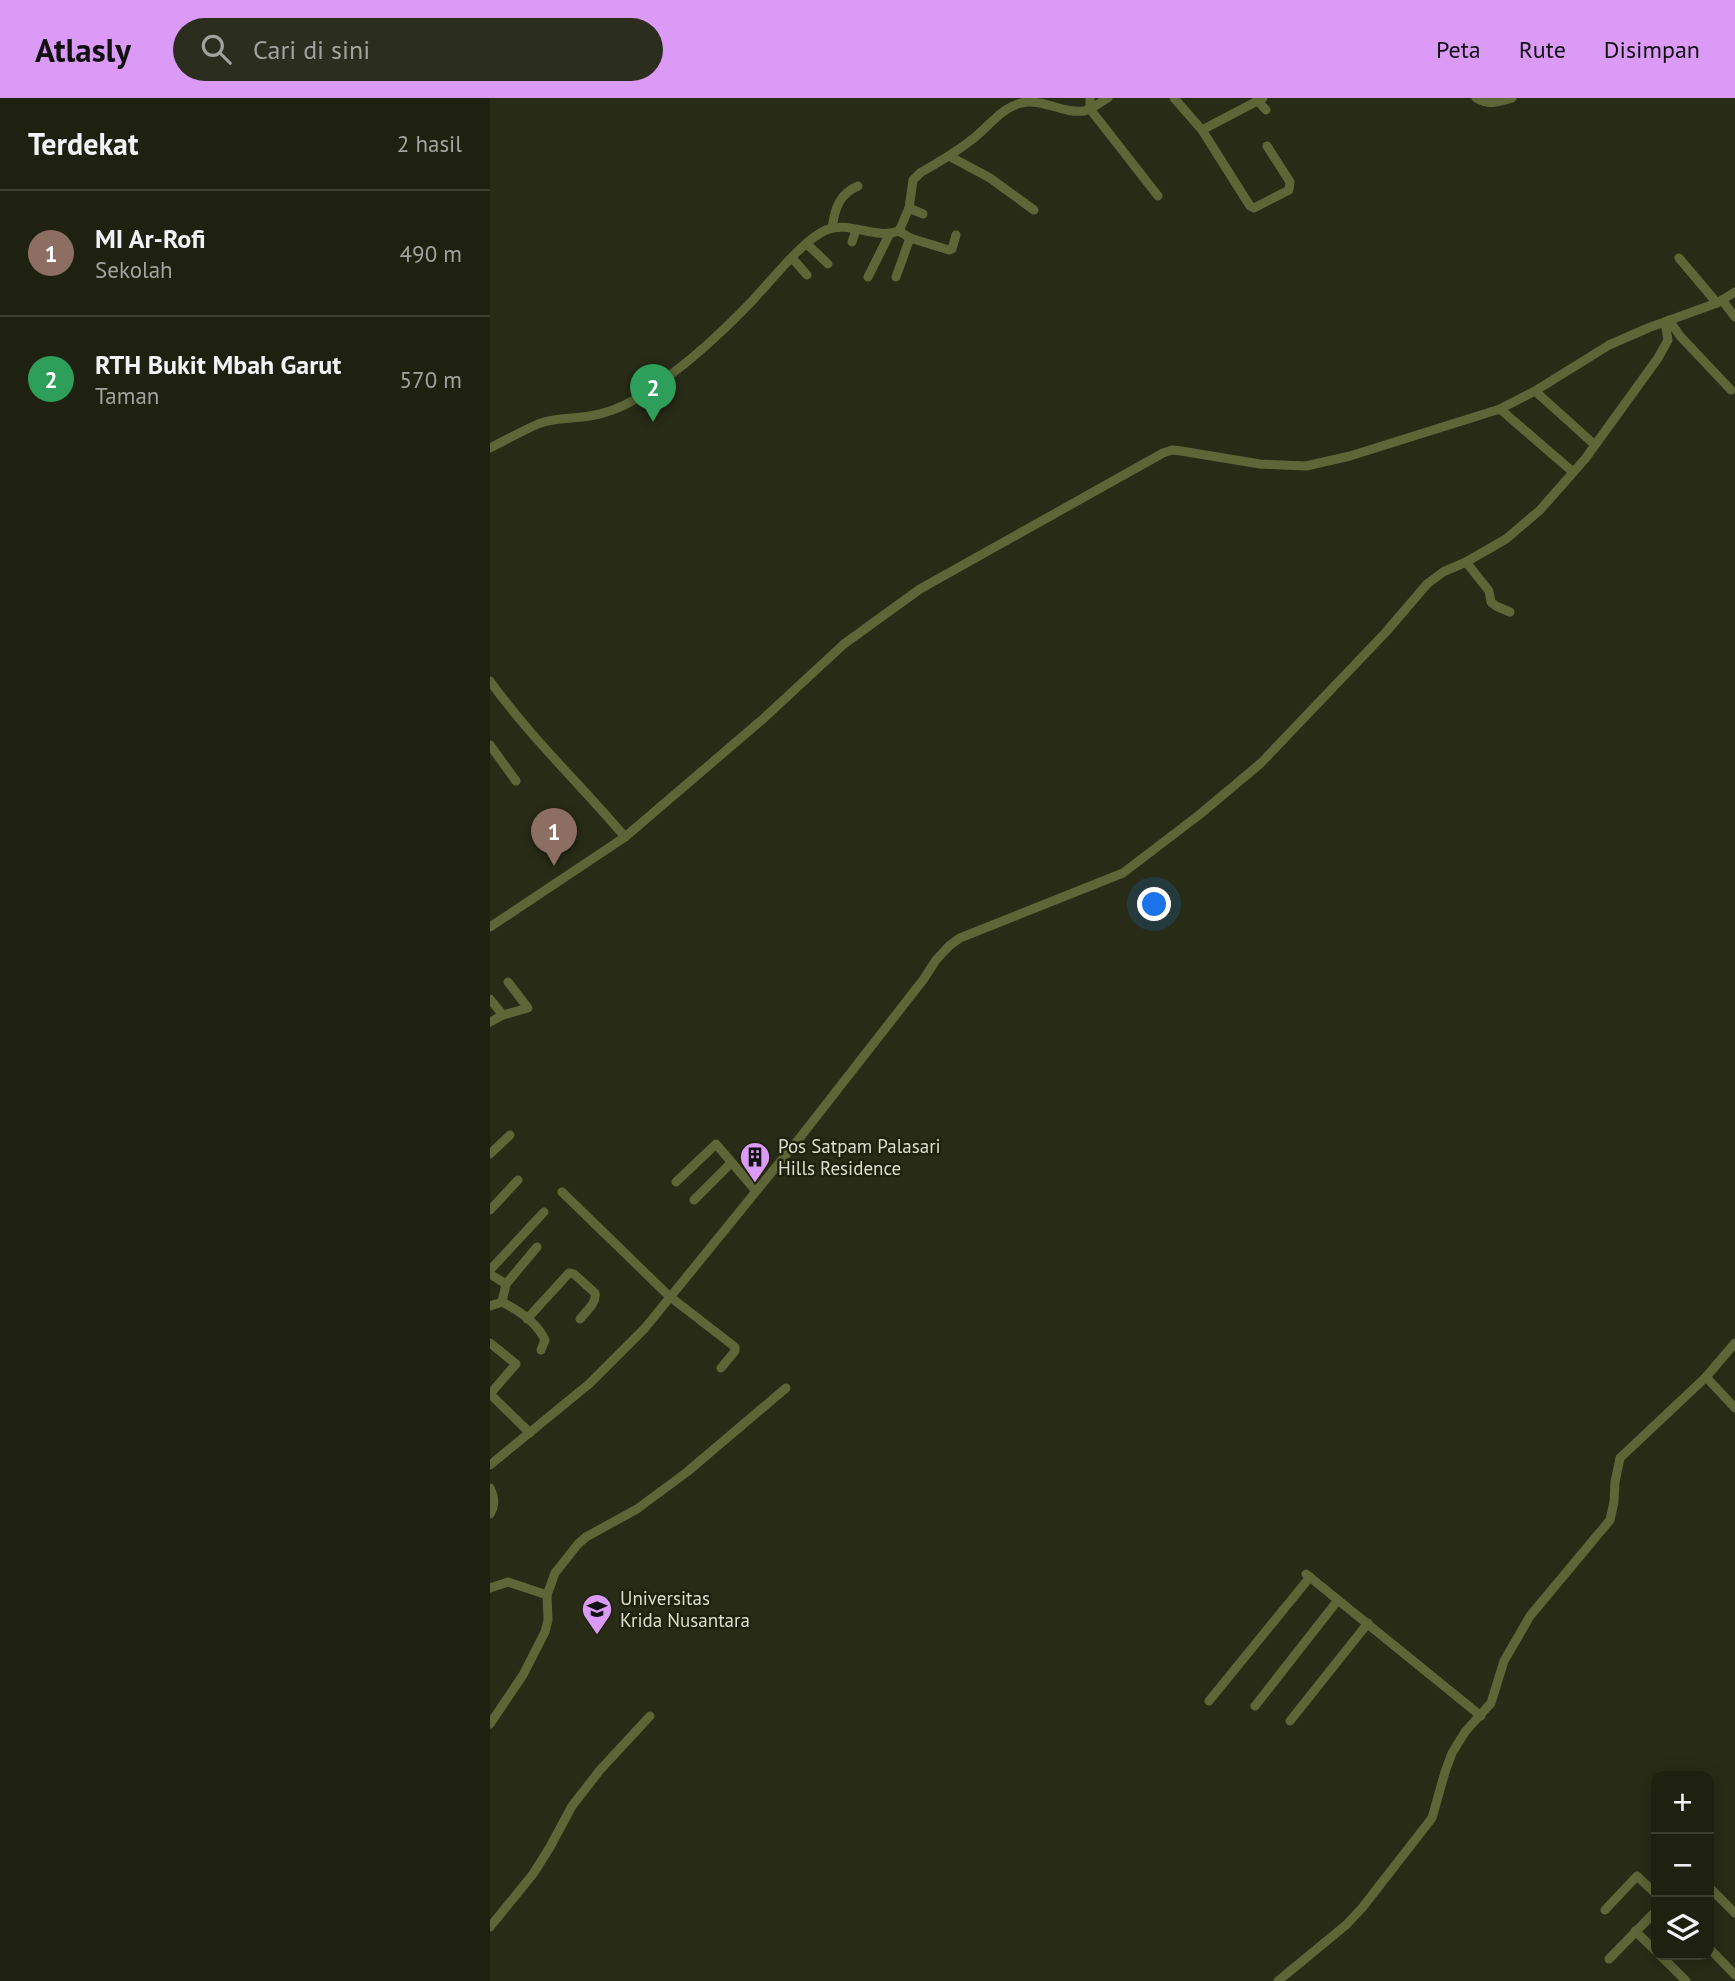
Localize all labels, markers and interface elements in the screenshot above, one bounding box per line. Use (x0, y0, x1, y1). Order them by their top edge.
search box (173, 18, 663, 81)
text: Atlasly (35, 28, 131, 71)
icon: search (197, 30, 235, 68)
text: Cari di sini (253, 33, 370, 66)
text: Peta (1436, 34, 1481, 65)
text: Rute (1519, 34, 1566, 65)
text: Disimpan (1604, 34, 1700, 65)
text: Terdekat (28, 124, 138, 163)
text: 2 hasil (397, 129, 462, 158)
text: MI Ar-Rofi (95, 222, 206, 255)
text: 1 (44, 239, 58, 268)
text: 490 m (400, 239, 462, 268)
text: Sekolah (95, 255, 173, 284)
text: RTH Bukit Mbah Garut (95, 348, 341, 381)
pin: 2 (630, 364, 676, 422)
text: 2 (44, 365, 58, 394)
text: 570 m (400, 365, 462, 394)
text: Taman (95, 381, 159, 410)
pin: 1 (531, 808, 577, 866)
your location (1137, 887, 1171, 921)
place label: Pos Satpam Palasari Hills Residence (778, 1134, 941, 1180)
building icon: Pos Satpam Palasari Hills Residence (738, 1140, 772, 1184)
place label: Universitas Krida Nusantara (620, 1586, 750, 1632)
school or university icon: Universitas Krida Nusantara (580, 1592, 614, 1636)
map controls (1651, 1771, 1714, 1960)
button: + (1651, 1771, 1714, 1834)
button: − (1651, 1834, 1714, 1897)
button: layers (1651, 1897, 1714, 1960)

